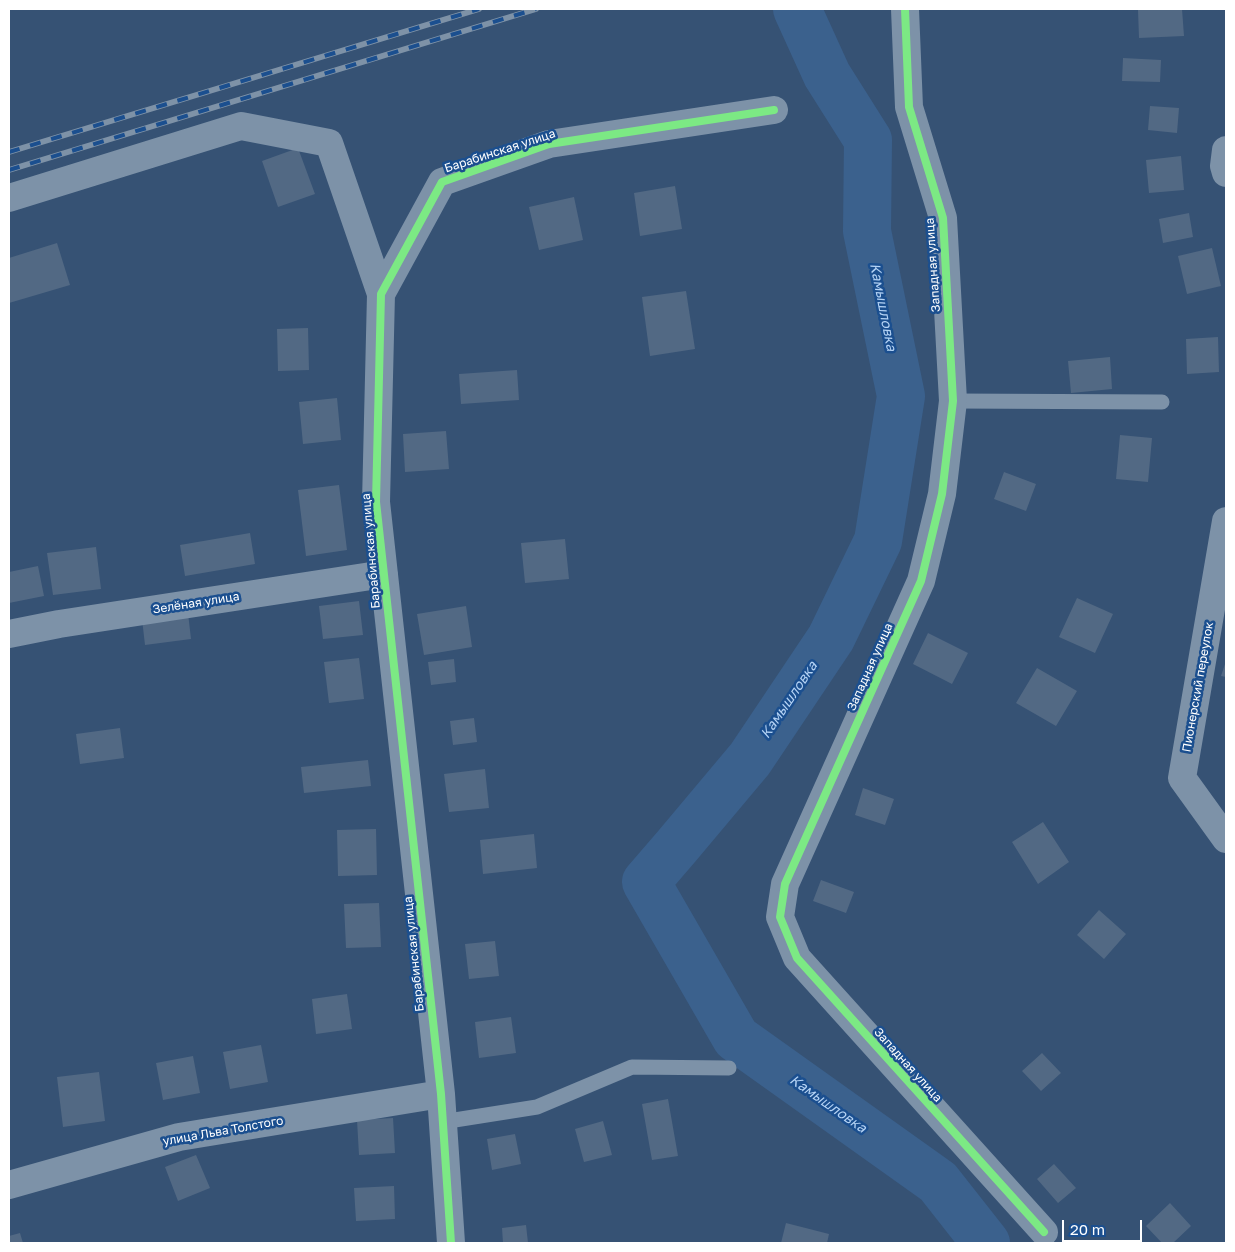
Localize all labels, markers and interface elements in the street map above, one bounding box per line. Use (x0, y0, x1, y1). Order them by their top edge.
street label: Барабинская улица (443, 126, 557, 176)
street label: Западная улица (923, 217, 943, 313)
water label: Камышловка (866, 261, 900, 353)
street label: Барабинская улица (359, 493, 383, 609)
street label: Зелёная улица (152, 589, 240, 617)
street label: Западная улица (844, 621, 896, 713)
street label: Пионерский переулок (1179, 621, 1217, 753)
water label: Камышловка (757, 658, 821, 742)
street label: Барабинская улица (401, 896, 427, 1012)
street label: Западная улица (871, 1025, 945, 1105)
water label: Камышловка (787, 1071, 869, 1137)
street label: улица Льва Толстого (162, 1113, 284, 1149)
scale bar (1065, 1210, 1145, 1242)
text: 20 m (1070, 1220, 1105, 1238)

